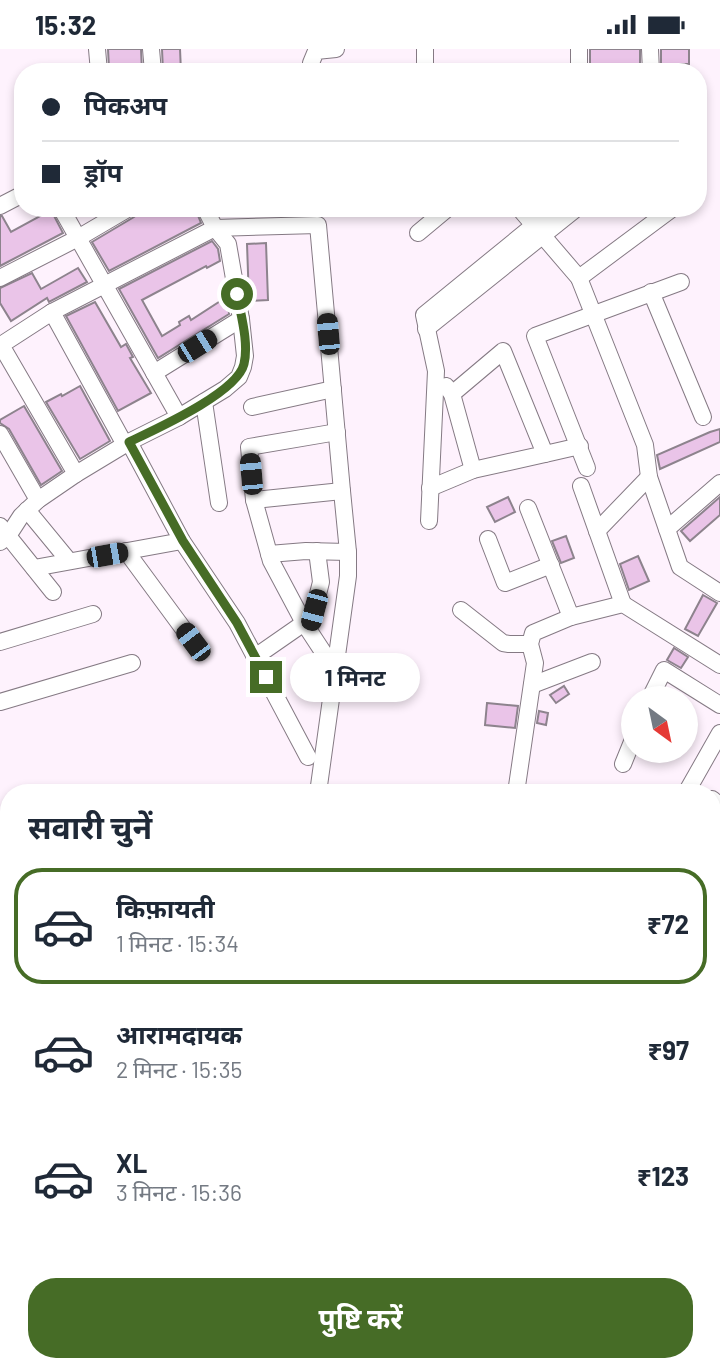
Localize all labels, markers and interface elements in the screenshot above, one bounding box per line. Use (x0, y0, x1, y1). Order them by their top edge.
text: 15:32 (35, 9, 96, 40)
text: पिकअप (84, 89, 167, 120)
text: ड्रॉप (84, 156, 122, 187)
route start (221, 278, 253, 310)
car (316, 312, 341, 356)
car (174, 326, 221, 366)
car (239, 452, 264, 496)
car (85, 541, 130, 569)
car (299, 587, 330, 633)
car (172, 619, 215, 665)
callout: 1 मिनट (290, 653, 420, 701)
route end (250, 661, 282, 693)
text: 1 मिनट (324, 663, 386, 691)
north arrow (621, 686, 698, 763)
map controls (621, 686, 698, 763)
text: सवारी चुनें (28, 807, 152, 845)
text: किफ़ायती (116, 892, 215, 923)
icon: car (32, 895, 95, 958)
text: ₹72 (647, 908, 689, 939)
text: 1 मिनट · 15:34 (116, 929, 239, 957)
text: आरामदायक (116, 1018, 242, 1049)
icon: car (32, 1021, 95, 1084)
text: ₹97 (647, 1034, 689, 1065)
text: 2 मिनट · 15:35 (116, 1055, 242, 1083)
icon: car (32, 1147, 95, 1210)
text: XL (116, 1147, 147, 1178)
text: ₹123 (637, 1160, 689, 1191)
text: 3 मिनट · 15:36 (116, 1178, 242, 1206)
button: पुष्टि करें (28, 1278, 693, 1358)

